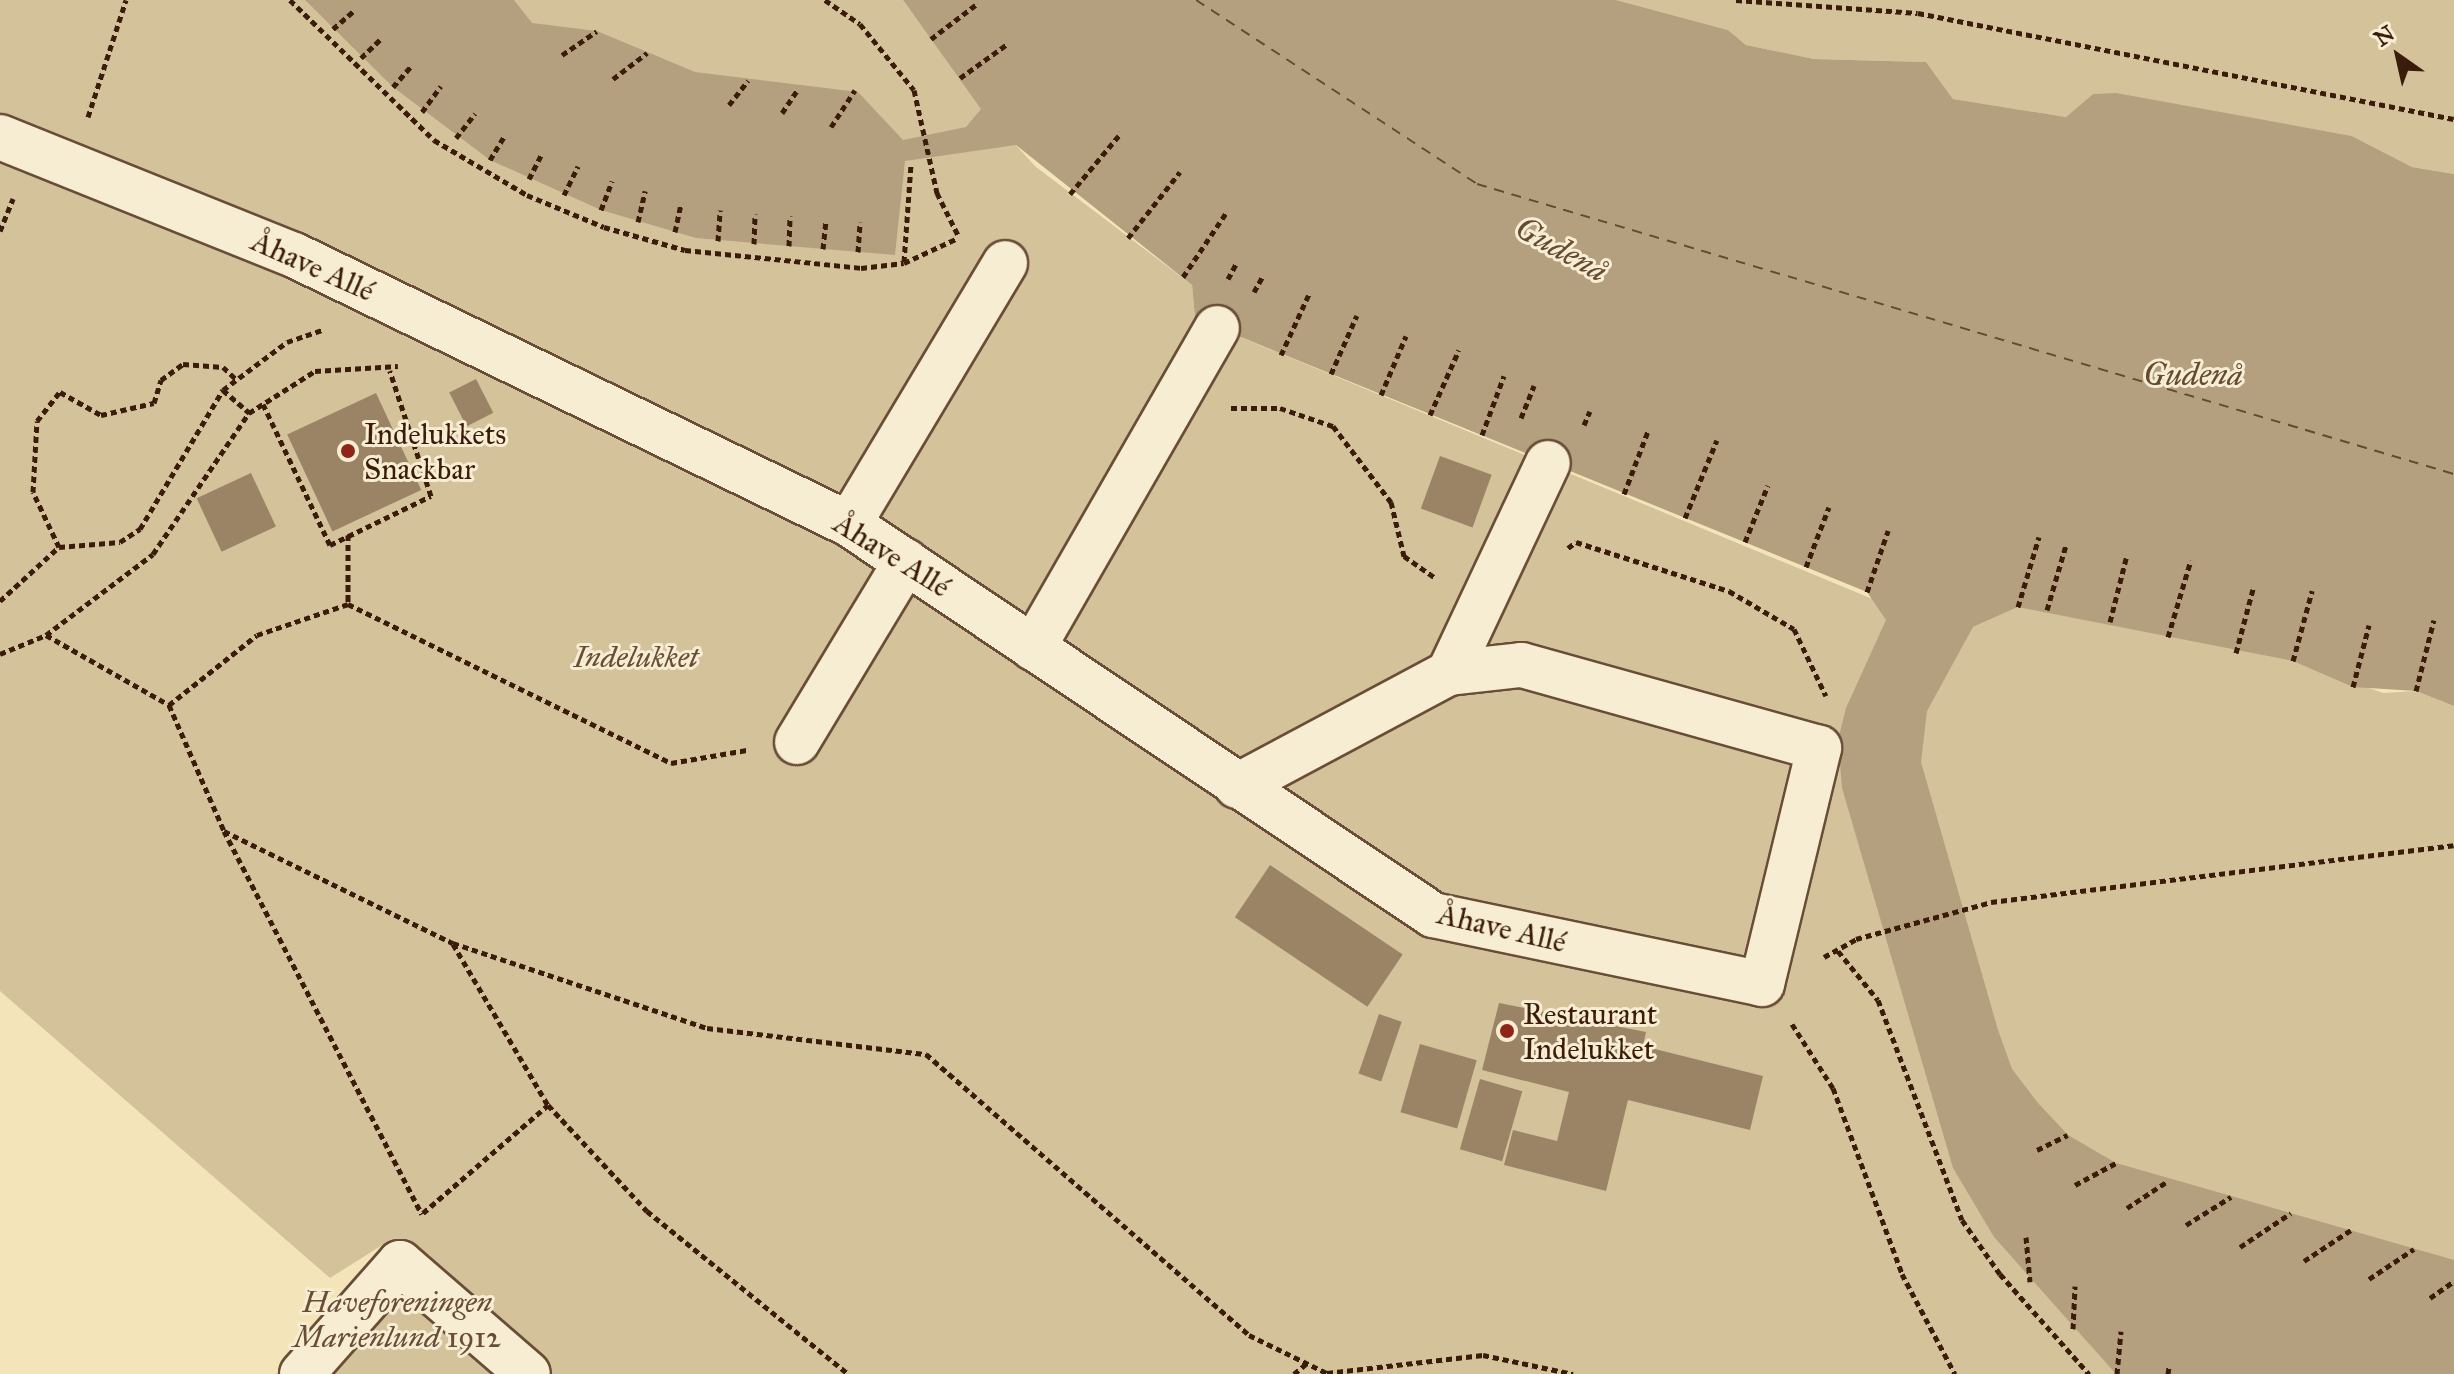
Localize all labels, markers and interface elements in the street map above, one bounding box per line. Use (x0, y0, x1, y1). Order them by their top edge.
north arrow (2358, 16, 2438, 96)
text: N (2369, 19, 2400, 52)
water label: Gudenå (1508, 209, 1614, 291)
street label: Åhave Allé (246, 223, 380, 309)
water label: Gudenå (2143, 356, 2243, 394)
place label: Indelukkets Snackbar (364, 416, 506, 486)
marker: Indelukkets Snackbar (339, 442, 357, 460)
street label: Åhave Allé (827, 505, 957, 605)
park label: Indelukket (574, 639, 698, 675)
street label: Åhave Allé (1434, 896, 1570, 960)
place label: Restaurant Indelukket (1523, 996, 1657, 1066)
marker: Restaurant Indelukket (1498, 1022, 1516, 1040)
park label: Haveforeningen Marienlund 1912 (293, 1284, 501, 1354)

